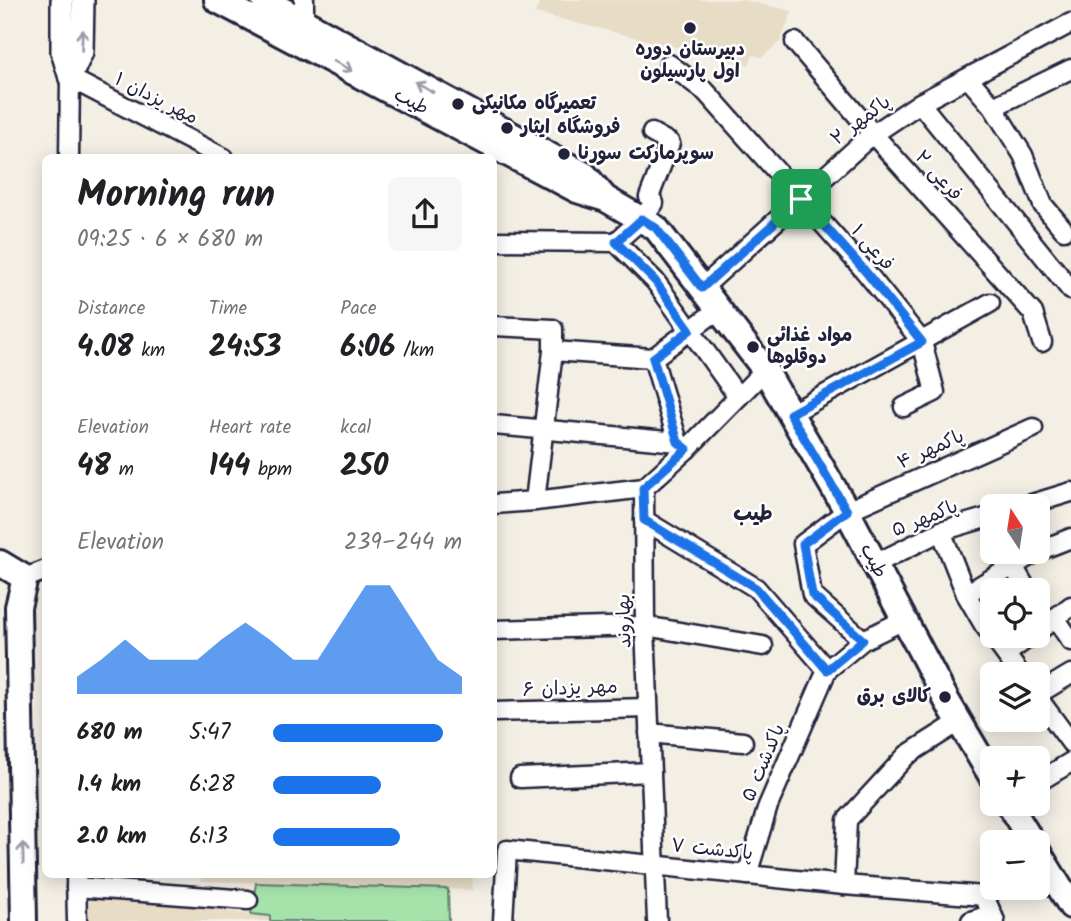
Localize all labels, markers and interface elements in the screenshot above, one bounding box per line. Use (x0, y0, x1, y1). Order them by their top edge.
marker: دبیرستان دوره اول پارسیلون (682, 20, 698, 36)
one-way arrow (75, 29, 89, 52)
place label: دبیرستان دوره اول پارسیلون (635, 35, 745, 87)
one-way arrow (332, 60, 352, 74)
street label: مهر یزدان ۱ (109, 65, 203, 133)
street label: طیب (388, 80, 434, 124)
one-way arrow (414, 80, 435, 93)
street label: پاکمهر ۲ (824, 88, 898, 154)
place label: تعمیرگاه مکانیکی (472, 89, 597, 119)
marker: تعمیرگاه مکانیکی (450, 96, 466, 112)
place label: فروشگاه ایثار (519, 113, 620, 143)
marker: فروشگاه ایثار (499, 120, 515, 136)
place label: سوپرمارکت سورنا (578, 139, 714, 169)
street label: فرعی ۲ (907, 144, 969, 208)
marker: سوپرمارکت سورنا (556, 146, 572, 162)
text: Morning run (77, 166, 275, 226)
pin (771, 169, 831, 229)
button: share (388, 177, 462, 251)
icon: arrive (782, 180, 820, 218)
street label: فرعی ۱ (843, 218, 901, 278)
text: 09:25 · 6 × 680 m (77, 222, 263, 258)
text: Distance (77, 294, 145, 324)
text: Time (209, 294, 247, 324)
text: Pace (340, 294, 377, 324)
place label: مواد غذائی دوقلوها (767, 321, 852, 373)
text: 4.08 (77, 324, 134, 372)
text: 24:53 (209, 324, 281, 372)
text: 6:06 (340, 324, 396, 372)
text: km (134, 336, 165, 366)
text: /km (396, 336, 434, 366)
marker: مواد غذائی دوقلوها (745, 339, 761, 355)
text: Elevation (77, 413, 149, 443)
text: Heart rate (209, 413, 291, 443)
text: kcal (340, 413, 371, 443)
street label: پاکمهر ۴ (893, 422, 969, 478)
text: 48 (77, 443, 111, 491)
text: 144 (209, 443, 250, 491)
text: 250 (340, 443, 388, 491)
text: m (111, 455, 134, 485)
text: bpm (250, 455, 292, 485)
street label: پاکمهر ۵ (887, 492, 963, 546)
north arrow (980, 494, 1050, 564)
map controls (980, 494, 1050, 900)
district label: طیب (733, 498, 773, 531)
text: Elevation (77, 525, 164, 561)
text: 239–244 m (344, 525, 462, 561)
street label: طیب (851, 538, 895, 584)
button: locate (980, 578, 1050, 648)
street label: بهاروند (610, 594, 640, 648)
button: layers (980, 662, 1050, 732)
street label: مهر یزدان ۶ (522, 672, 618, 706)
place label: کالای برق (857, 682, 932, 712)
marker: کالای برق (937, 689, 953, 705)
text: 680 m (77, 715, 143, 751)
text: 5:47 (189, 715, 230, 751)
street label: پاکدشت ۵ (734, 719, 794, 807)
button: + (980, 746, 1050, 816)
text: 1.4 km (77, 767, 141, 803)
text: 6:28 (189, 767, 235, 803)
text: 2.0 km (77, 819, 147, 855)
text: 6:13 (189, 819, 228, 855)
button: − (980, 830, 1050, 900)
street label: پاکدشت ۷ (670, 831, 754, 869)
one-way arrow (16, 842, 30, 865)

